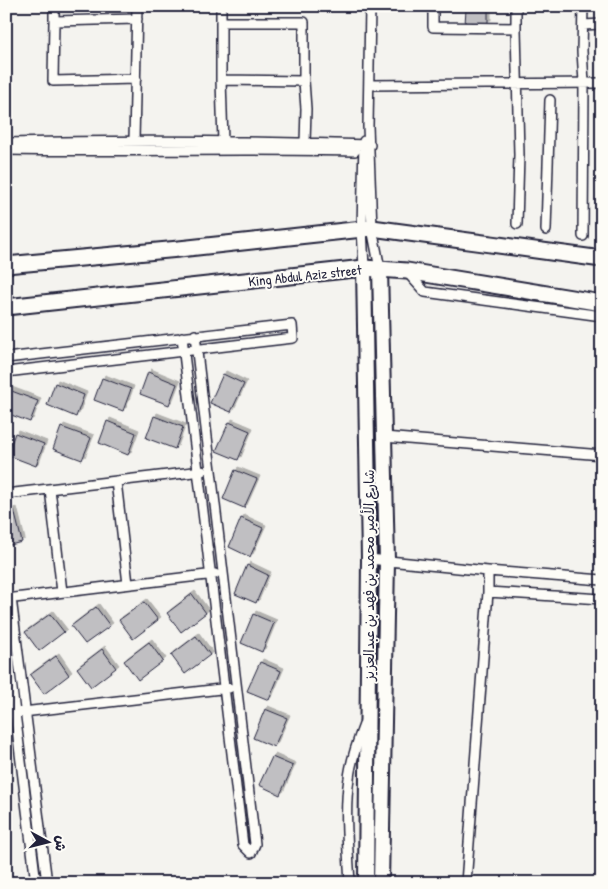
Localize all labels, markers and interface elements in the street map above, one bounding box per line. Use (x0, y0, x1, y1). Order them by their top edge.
street label: King Abdul Aziz street (248, 260, 363, 291)
street label: شارع الأمير محمد بن فهد بن عبدالعزيز (359, 469, 379, 682)
north arrow (22, 816, 72, 866)
text: ش (51, 835, 72, 852)

